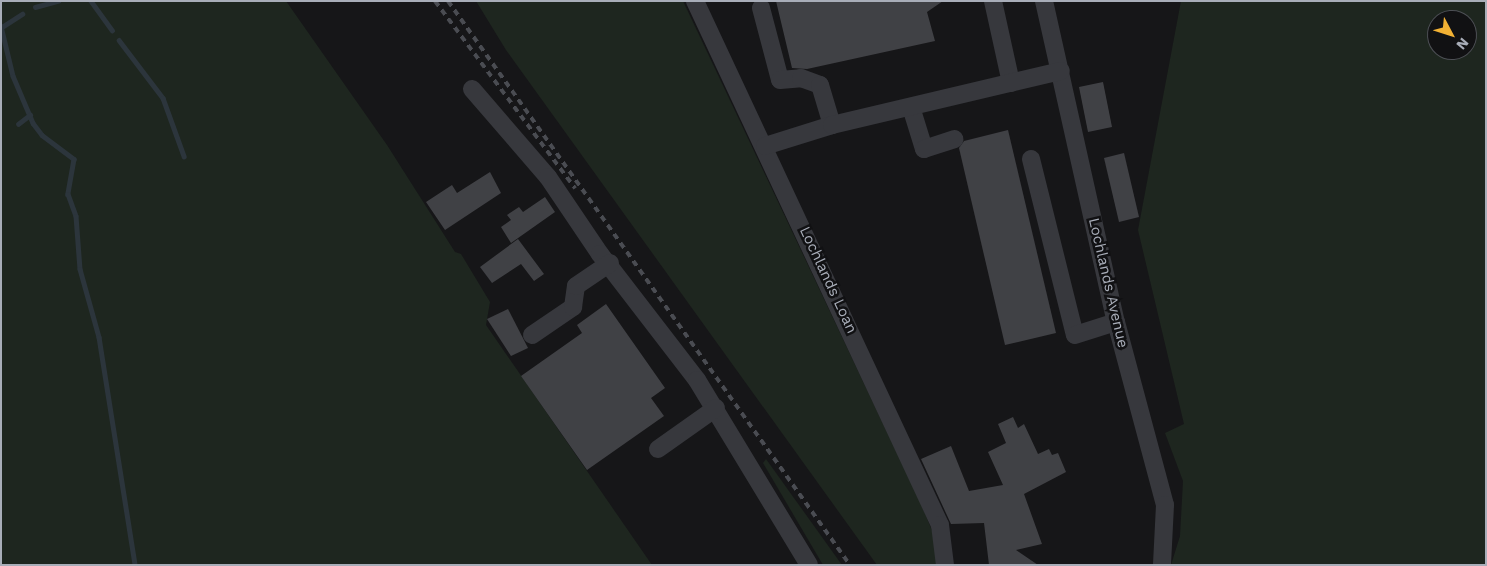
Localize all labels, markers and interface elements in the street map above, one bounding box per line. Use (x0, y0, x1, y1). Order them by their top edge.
north arrow (1427, 10, 1477, 60)
text: N (1453, 35, 1472, 53)
street label: Lochlands Avenue (1084, 216, 1132, 350)
street label: Lochlands Loan (795, 224, 861, 336)

